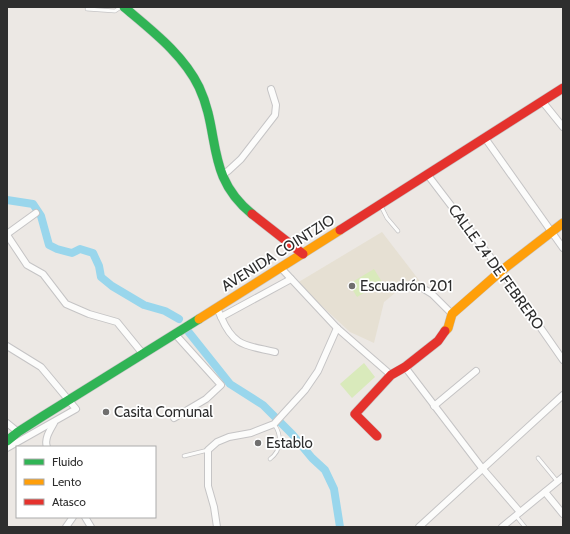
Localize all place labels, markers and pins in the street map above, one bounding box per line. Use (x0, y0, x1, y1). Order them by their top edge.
place label: Escuadrón 201 (360, 277, 452, 295)
marker: Escuadrón 201 (347, 281, 357, 291)
place label: Casita Comunal (114, 403, 213, 421)
marker: Casita Comunal (101, 407, 111, 417)
place label: Establo (266, 434, 313, 452)
marker: Establo (253, 438, 263, 448)

